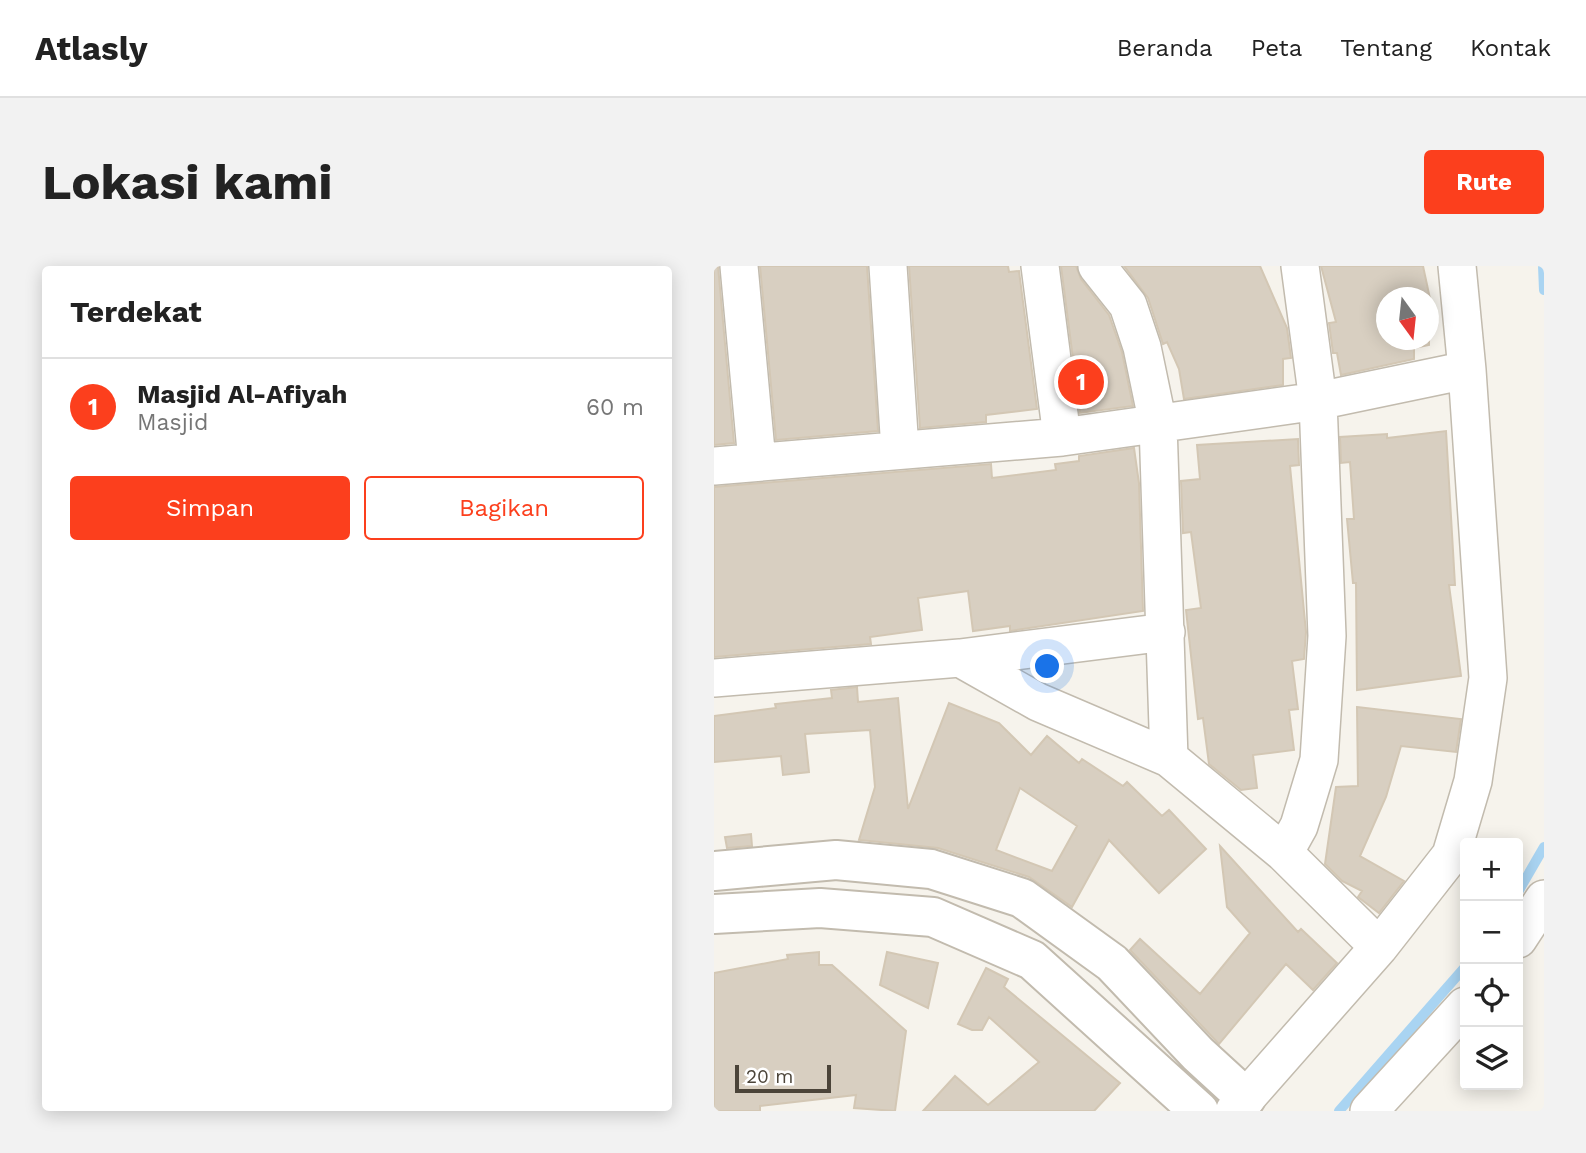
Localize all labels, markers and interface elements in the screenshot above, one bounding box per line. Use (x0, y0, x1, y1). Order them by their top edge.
text: Atlasly (35, 29, 147, 68)
text: Beranda (1117, 34, 1213, 62)
text: Peta (1251, 34, 1302, 62)
text: Tentang (1340, 34, 1432, 62)
text: Kontak (1470, 34, 1551, 62)
button: Rute (1424, 150, 1544, 214)
text: Lokasi kami (42, 153, 333, 211)
north arrow (1376, 287, 1439, 350)
text: Terdekat (70, 294, 202, 329)
pin: 1 (1058, 356, 1104, 408)
text: Masjid Al-Afiyah (137, 379, 347, 409)
text: 1 (88, 394, 98, 421)
text: 60 m (586, 394, 644, 421)
text: Masjid (137, 409, 208, 436)
button: Simpan (70, 476, 350, 540)
button: Bagikan (364, 476, 644, 540)
your location (1030, 649, 1064, 683)
map controls (1460, 838, 1523, 1090)
button: + (1460, 838, 1523, 901)
button: − (1460, 901, 1523, 964)
button: locate (1460, 964, 1523, 1027)
button: layers (1460, 1027, 1523, 1090)
scale bar (735, 1062, 831, 1094)
text: 20 m (746, 1065, 793, 1088)

